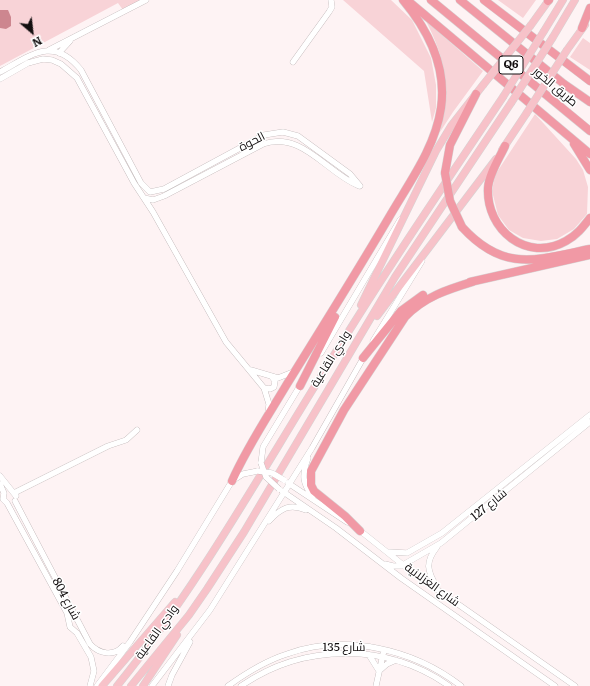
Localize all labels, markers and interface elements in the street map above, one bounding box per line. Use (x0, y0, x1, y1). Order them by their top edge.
north arrow (12, 12, 52, 52)
text: N (30, 33, 45, 52)
road number: Q6 (499, 56, 523, 74)
street label: طريق الخور (530, 64, 580, 110)
street label: الحوة (236, 129, 268, 155)
street label: وادي القاعية (308, 328, 354, 390)
street label: شارع 127 (468, 486, 510, 524)
street label: شارع الغزلانية (402, 560, 462, 610)
street label: شارع 804 (49, 575, 83, 623)
street label: وادي القاعية (132, 602, 182, 662)
street label: شارع 135 (322, 640, 366, 654)

